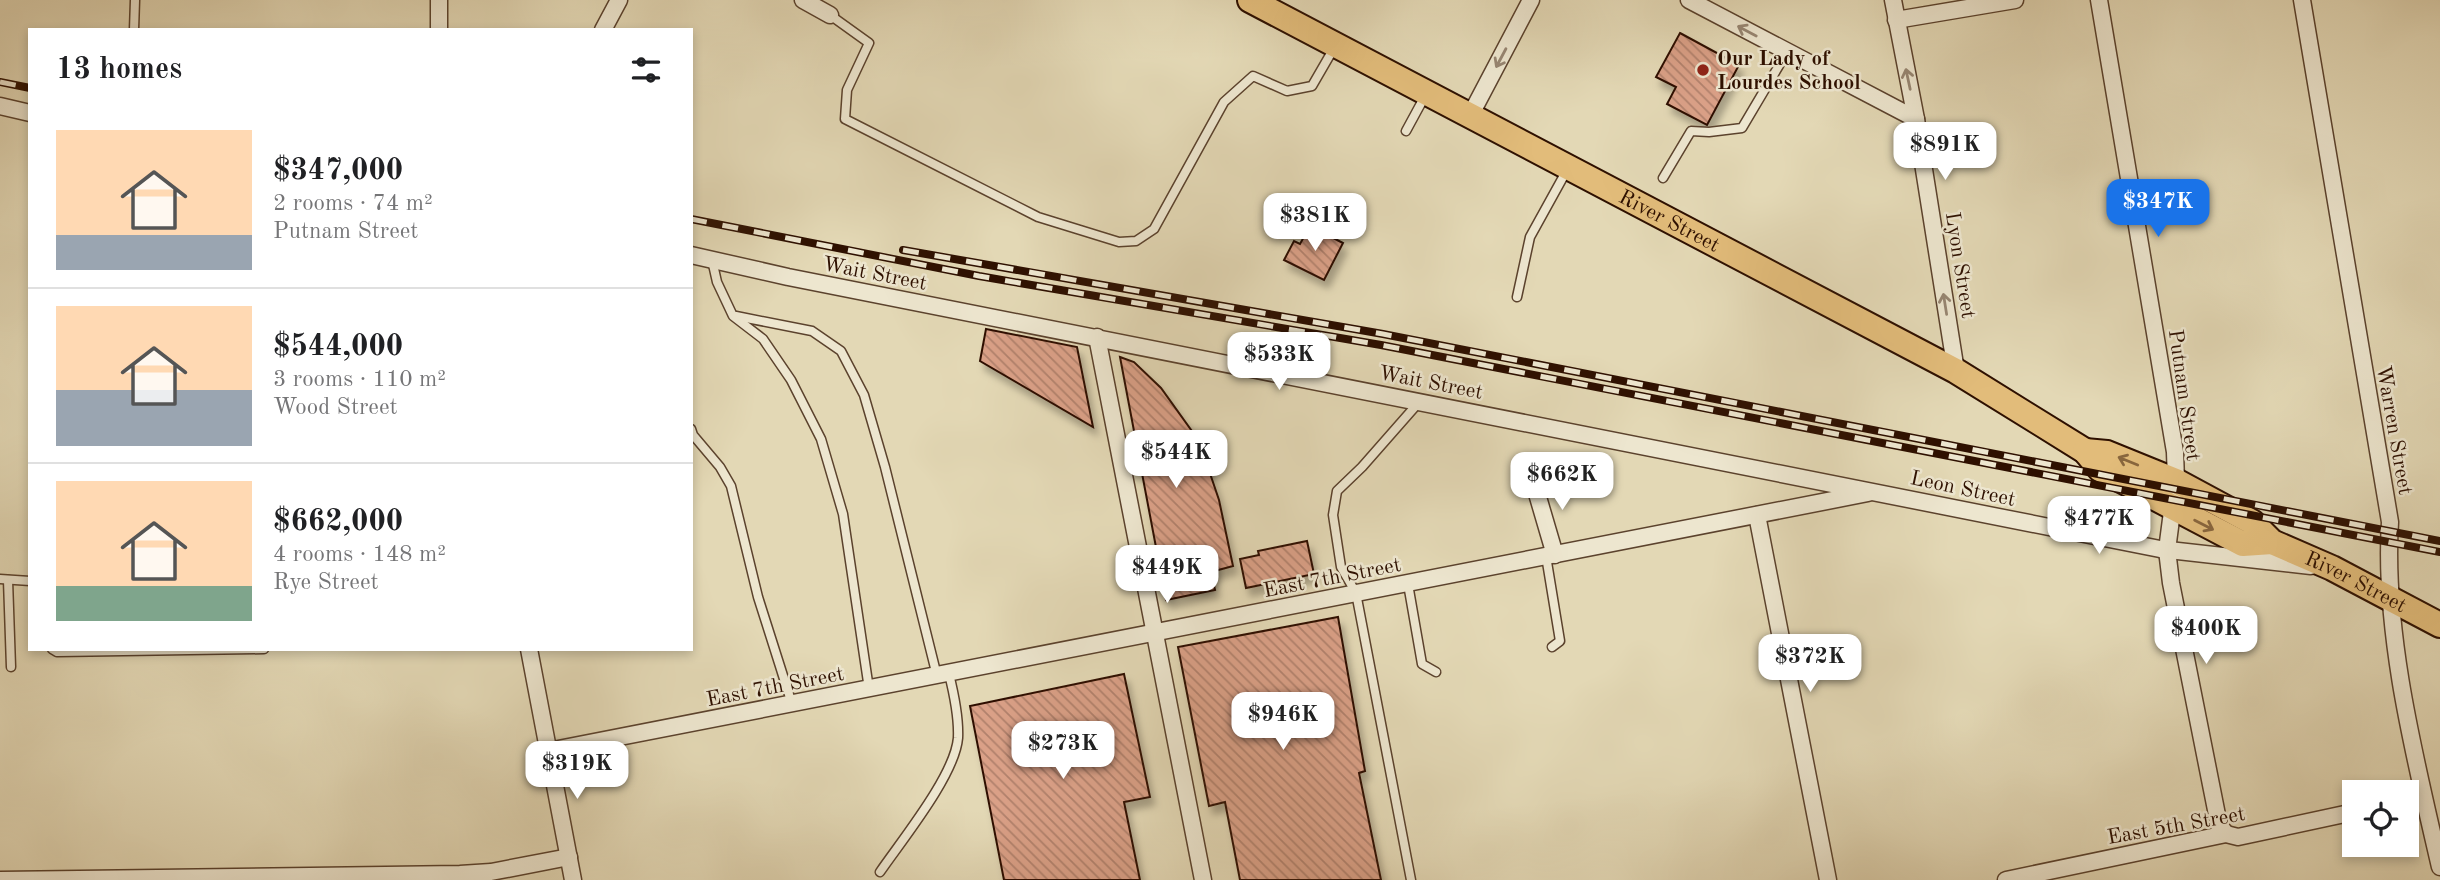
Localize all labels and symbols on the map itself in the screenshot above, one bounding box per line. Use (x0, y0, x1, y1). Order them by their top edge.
one-way arrow (1738, 24, 1758, 38)
one-way arrow (1494, 47, 1507, 68)
place label: Our Lady of Lourdes School (1717, 49, 1861, 94)
marker: Our Lady of Lourdes School (1695, 62, 1711, 78)
one-way arrow (1901, 68, 1915, 91)
pin: $891K (1896, 122, 1994, 182)
pin: $347K (2109, 180, 2207, 239)
street label: River Street (1615, 187, 1723, 257)
pin: $381K (1266, 194, 1364, 253)
street label: Lyon Street (1941, 211, 1978, 320)
street label: Wait Street (821, 254, 929, 295)
one-way arrow (1939, 293, 1952, 315)
street label: Putnam Street (2164, 328, 2203, 462)
pin: $533K (1230, 332, 1328, 392)
street label: Wait Street (1377, 363, 1485, 404)
street label: Warren Street (2372, 364, 2415, 497)
pin: $544K (1127, 430, 1225, 490)
pin: $662K (1513, 452, 1611, 512)
one-way arrow (2117, 454, 2139, 467)
street label: Leon Street (1908, 468, 2017, 511)
pin: $477K (2050, 496, 2148, 556)
one-way arrow (2194, 518, 2214, 532)
pin: $449K (1118, 546, 1216, 605)
street label: River Street (2302, 549, 2409, 617)
street label: East 7th Street (1262, 555, 1403, 602)
pin: $400K (2157, 606, 2255, 666)
pin: $372K (1761, 634, 1859, 694)
street label: East 7th Street (705, 664, 846, 711)
pin: $946K (1234, 692, 1332, 752)
pin: $273K (1014, 722, 1112, 781)
pin: $319K (528, 742, 626, 801)
street label: East 5th Street (2106, 804, 2247, 849)

